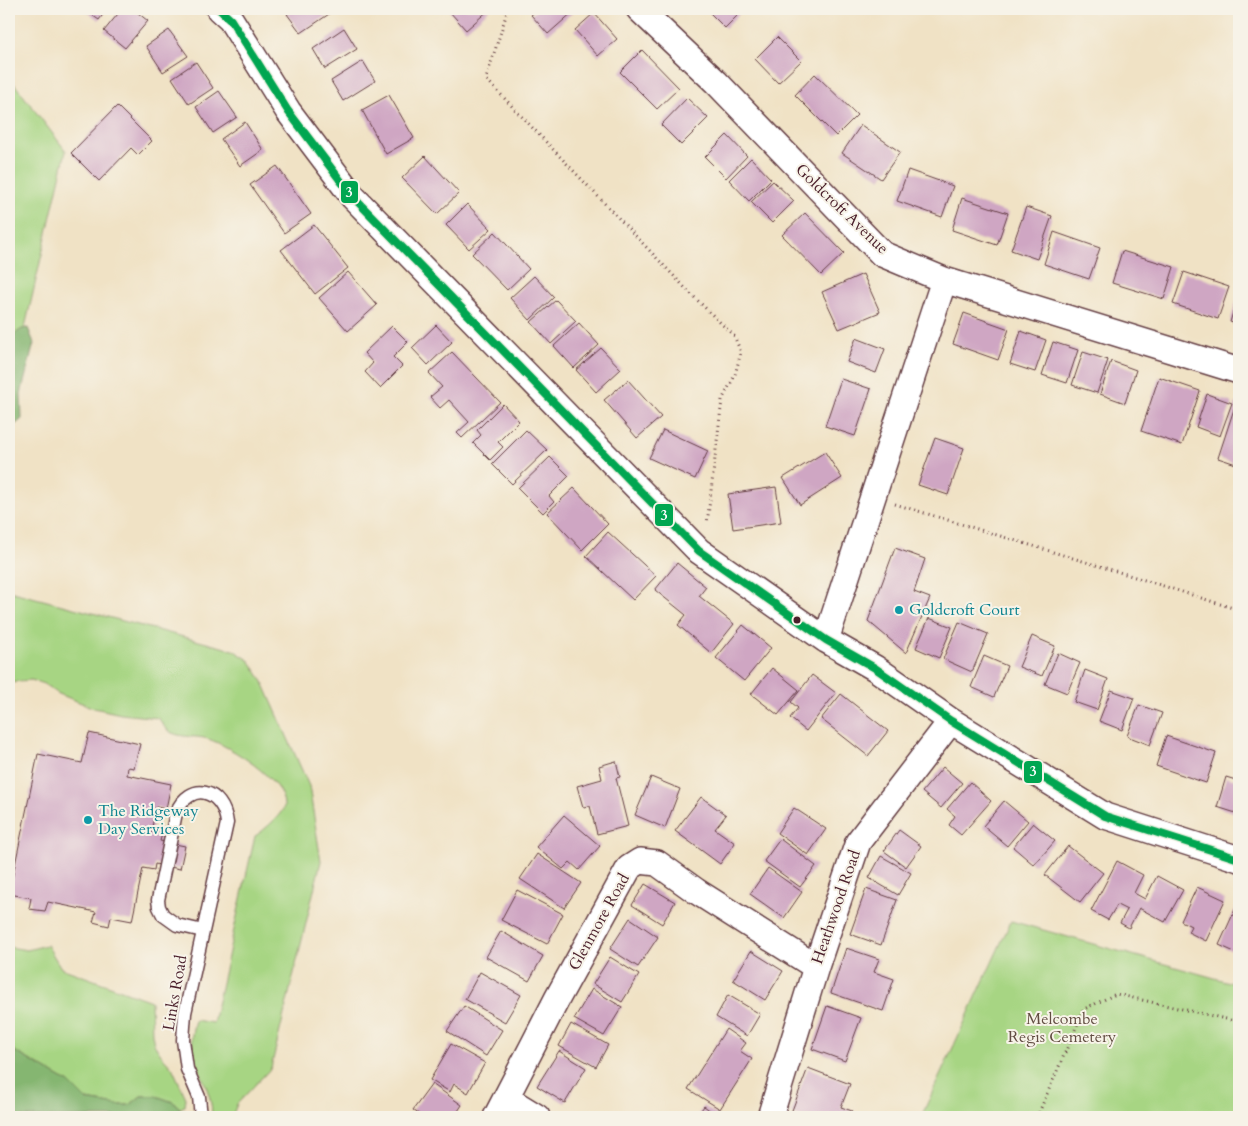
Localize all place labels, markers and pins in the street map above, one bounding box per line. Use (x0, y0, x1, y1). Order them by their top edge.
place label: Goldcroft Court (909, 599, 1019, 621)
marker: Goldcroft Court (893, 604, 905, 616)
unlabelled marker (792, 615, 802, 625)
place label: The Ridgeway Day Services (98, 800, 199, 840)
marker: The Ridgeway Day Services (82, 814, 94, 826)

